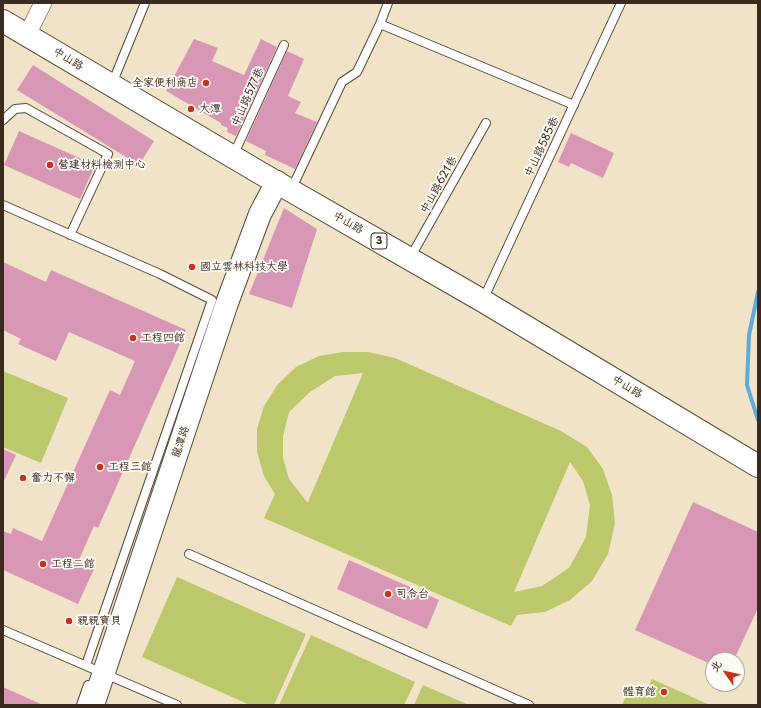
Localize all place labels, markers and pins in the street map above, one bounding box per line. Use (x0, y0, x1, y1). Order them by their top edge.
place label: 全家便利商店 (132, 76, 198, 90)
marker: 全家便利商店 (201, 78, 211, 88)
place label: 大潭 (199, 102, 221, 116)
marker: 大潭 (186, 104, 196, 114)
place label: 營建材料檢測中心 (58, 158, 146, 172)
marker: 營建材料檢測中心 (45, 160, 55, 170)
place label: 國立雲林科技大學 (200, 260, 288, 274)
marker: 國立雲林科技大學 (187, 262, 197, 272)
place label: 工程四館 (141, 331, 185, 345)
marker: 工程四館 (128, 333, 138, 343)
place label: 工程三館 (108, 460, 152, 474)
marker: 工程三館 (95, 462, 105, 472)
place label: 奮力不懈 (31, 471, 75, 485)
marker: 奮力不懈 (18, 473, 28, 483)
place label: 工程二館 (51, 557, 95, 571)
marker: 工程二館 (38, 559, 48, 569)
place label: 司令台 (396, 587, 429, 601)
marker: 司令台 (383, 589, 393, 599)
place label: 親親寶貝 (77, 614, 121, 628)
marker: 親親寶貝 (64, 616, 74, 626)
place label: 體育館 (623, 685, 656, 699)
marker: 體育館 (659, 687, 669, 697)

